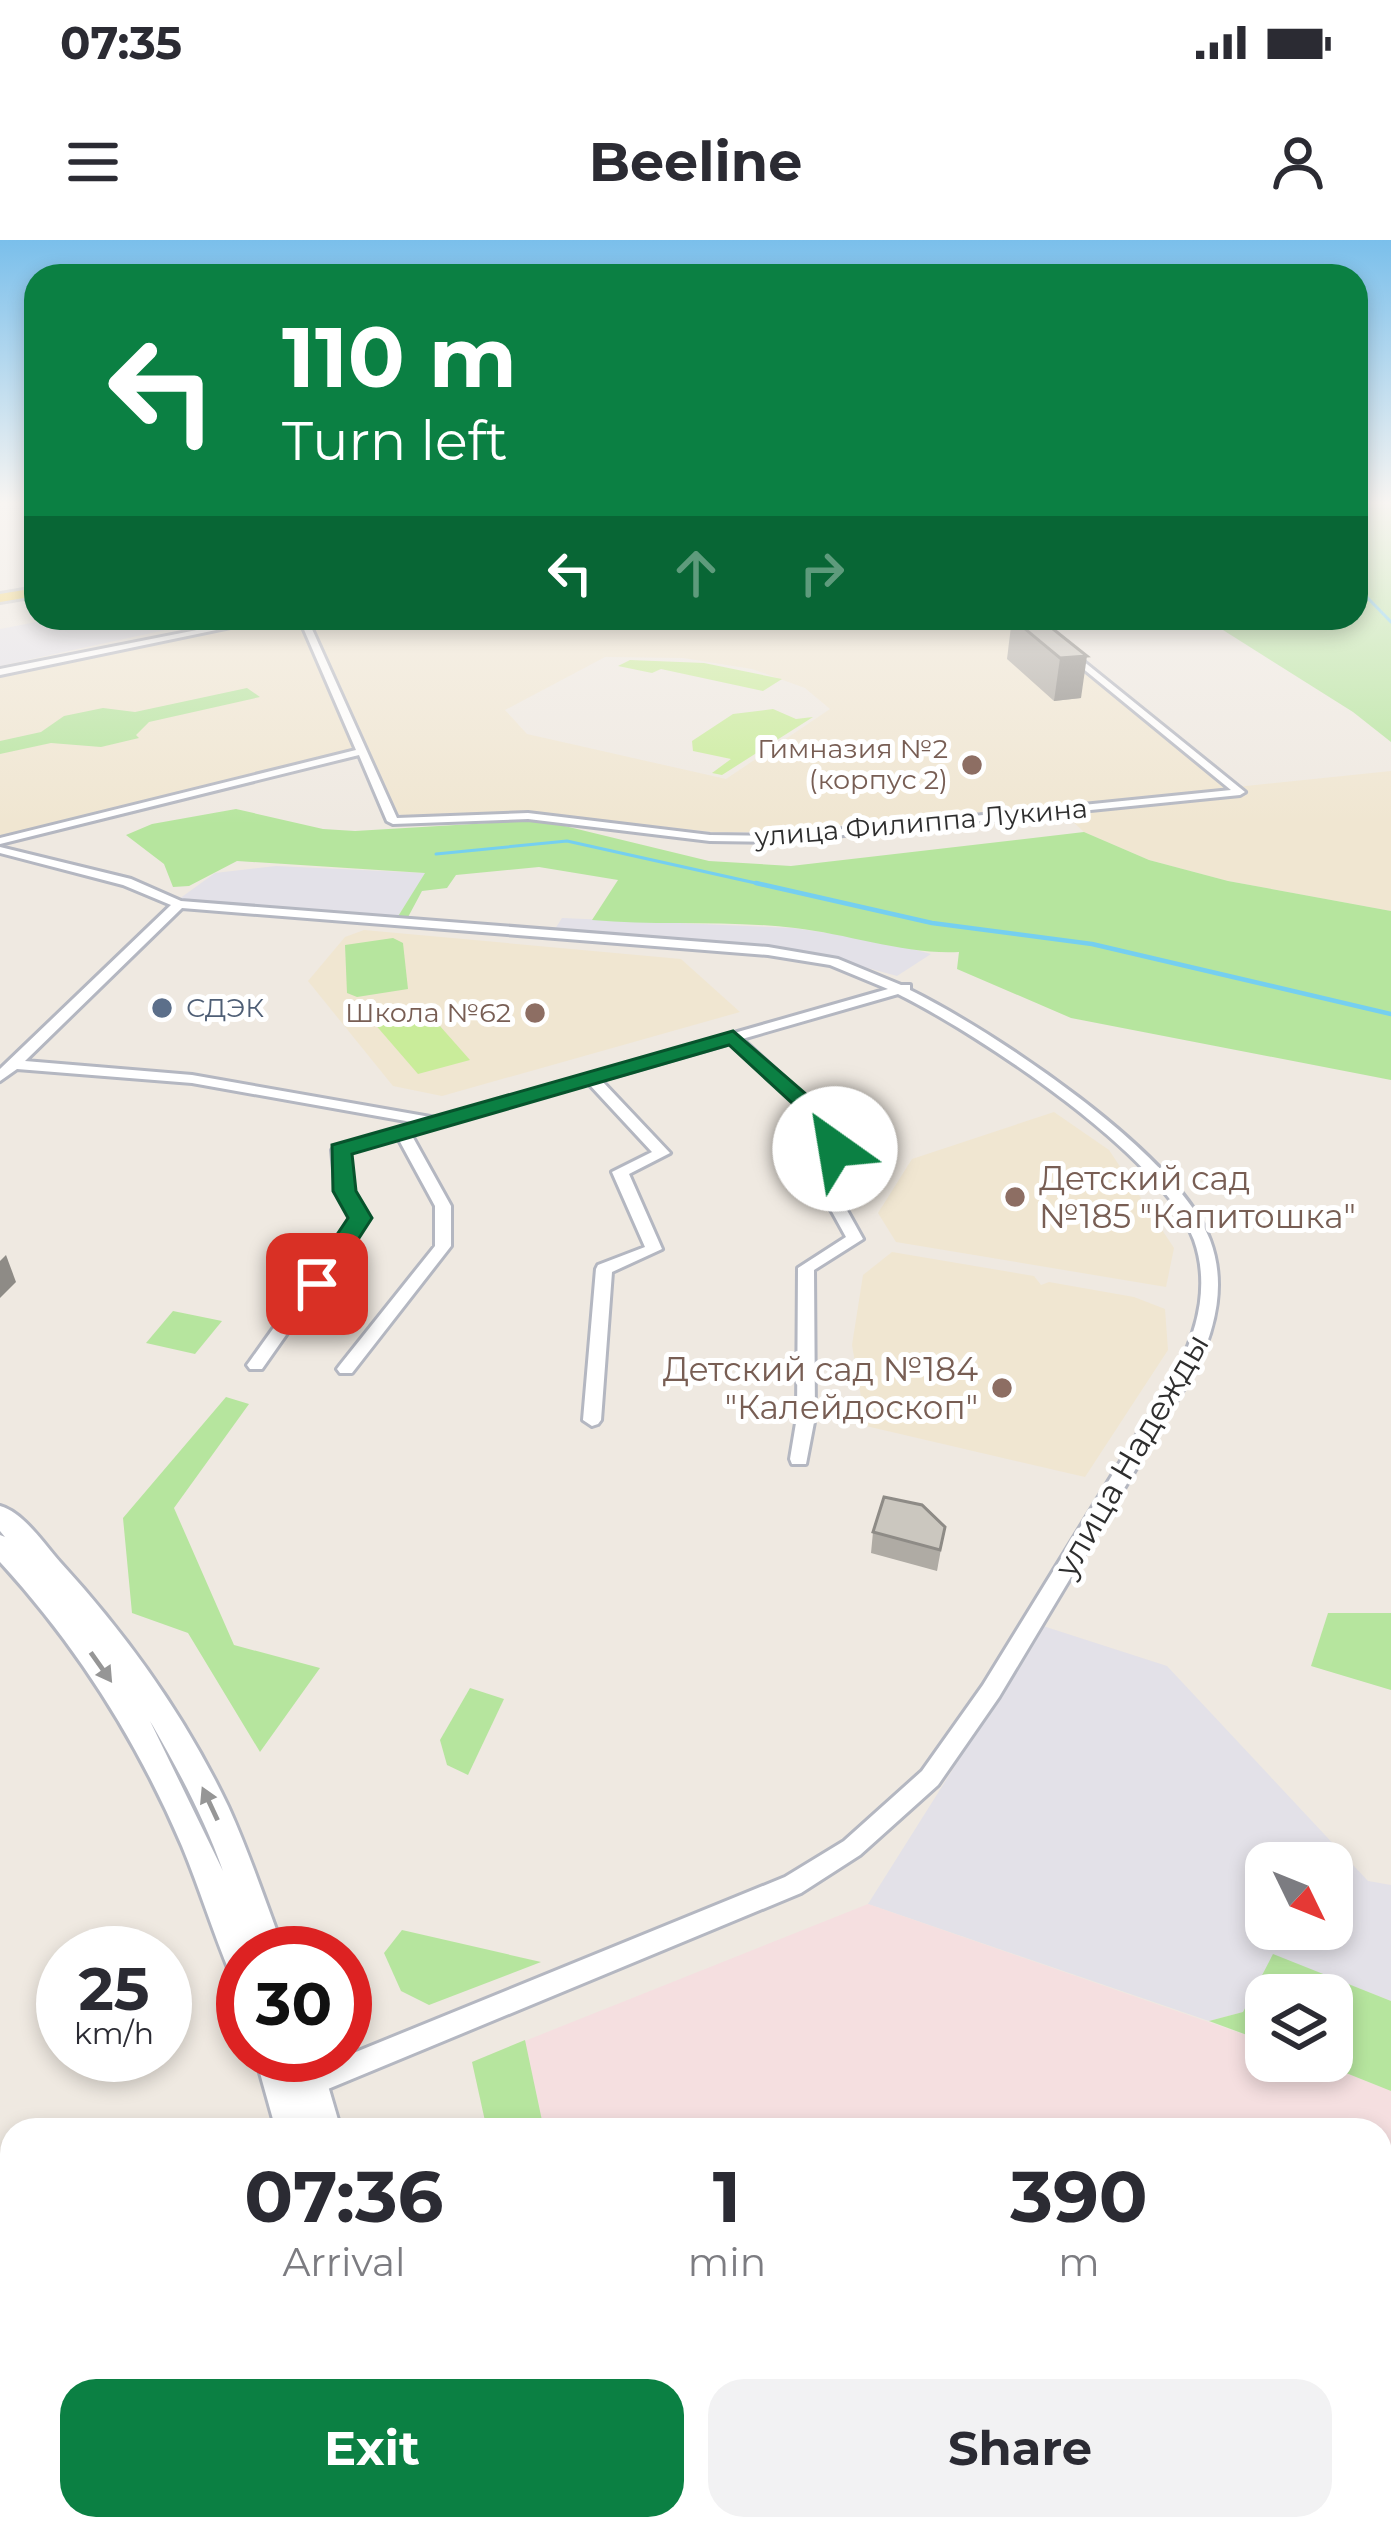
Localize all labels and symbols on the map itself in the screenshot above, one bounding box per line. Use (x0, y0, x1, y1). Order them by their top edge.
place label: Гимназия №2 (корпус 2) (757, 732, 948, 796)
marker: Гимназия №2 (корпус 2) (959, 752, 985, 778)
street label: улица Филиппа Лукина (752, 792, 1089, 854)
place label: СДЭК (186, 991, 264, 1024)
marker: СДЭК (149, 995, 175, 1021)
place label: Школа №62 (345, 996, 511, 1029)
marker: Школа №62 (522, 1000, 548, 1026)
position arrow (772, 1086, 898, 1212)
place label: Детский сад №185 "Капитошка" (1039, 1158, 1356, 1236)
marker: Детский сад №185 "Капитошка" (1002, 1184, 1028, 1210)
pin (266, 1233, 368, 1335)
street label: улица Надежды (1045, 1326, 1217, 1585)
place label: Детский сад №184 "Калейдоскоп" (663, 1349, 978, 1427)
marker: Детский сад №184 "Калейдоскоп" (989, 1375, 1015, 1401)
one-way arrow (89, 1651, 112, 1683)
one-way arrow (199, 1786, 219, 1821)
north arrow (1245, 1842, 1353, 1950)
speed limit sign: 30 (216, 1926, 372, 2082)

